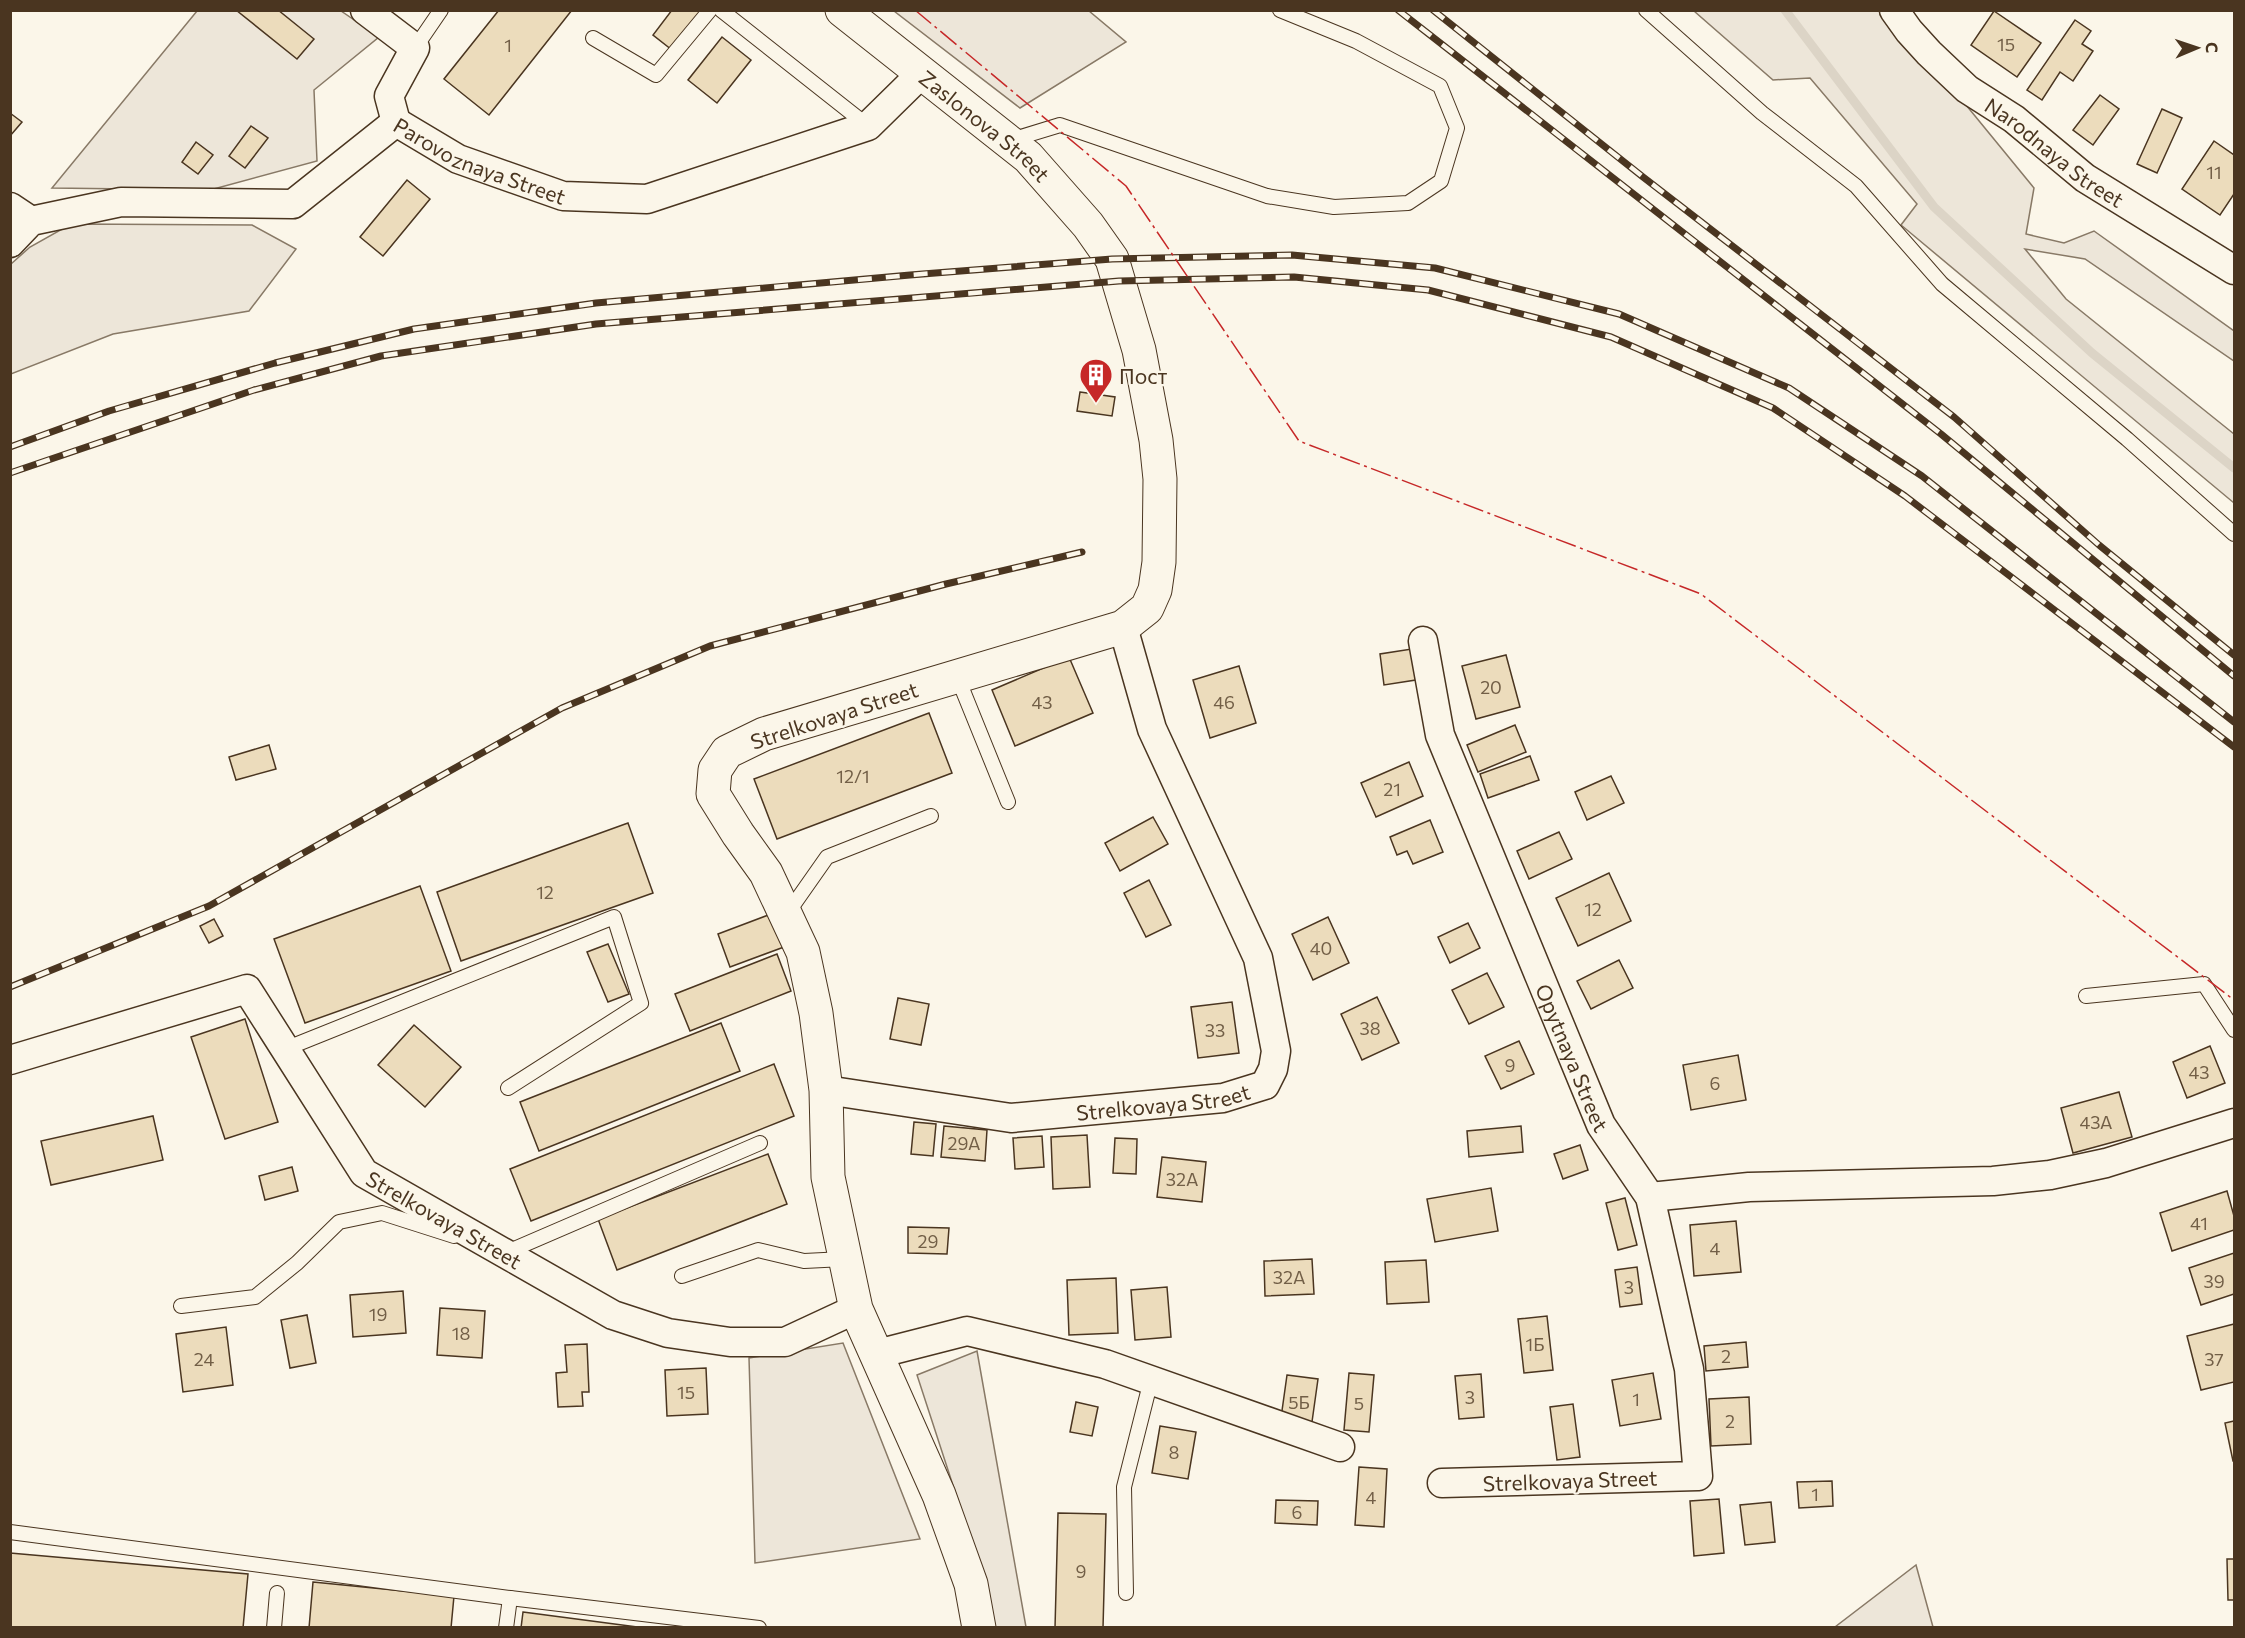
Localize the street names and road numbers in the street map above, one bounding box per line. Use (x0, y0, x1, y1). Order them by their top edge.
street label: Zaslonova Street (915, 64, 1056, 186)
street label: Narodnaya Street (1981, 92, 2129, 212)
street label: Parovoznaya Street (390, 111, 569, 209)
street label: Strelkovaya Street (747, 676, 921, 754)
street label: Opytnaya Street (1532, 980, 1614, 1136)
street label: Strelkovaya Street (1075, 1078, 1253, 1124)
street label: Strelkovaya Street (362, 1165, 526, 1273)
street label: Strelkovaya Street (1482, 1464, 1658, 1496)

